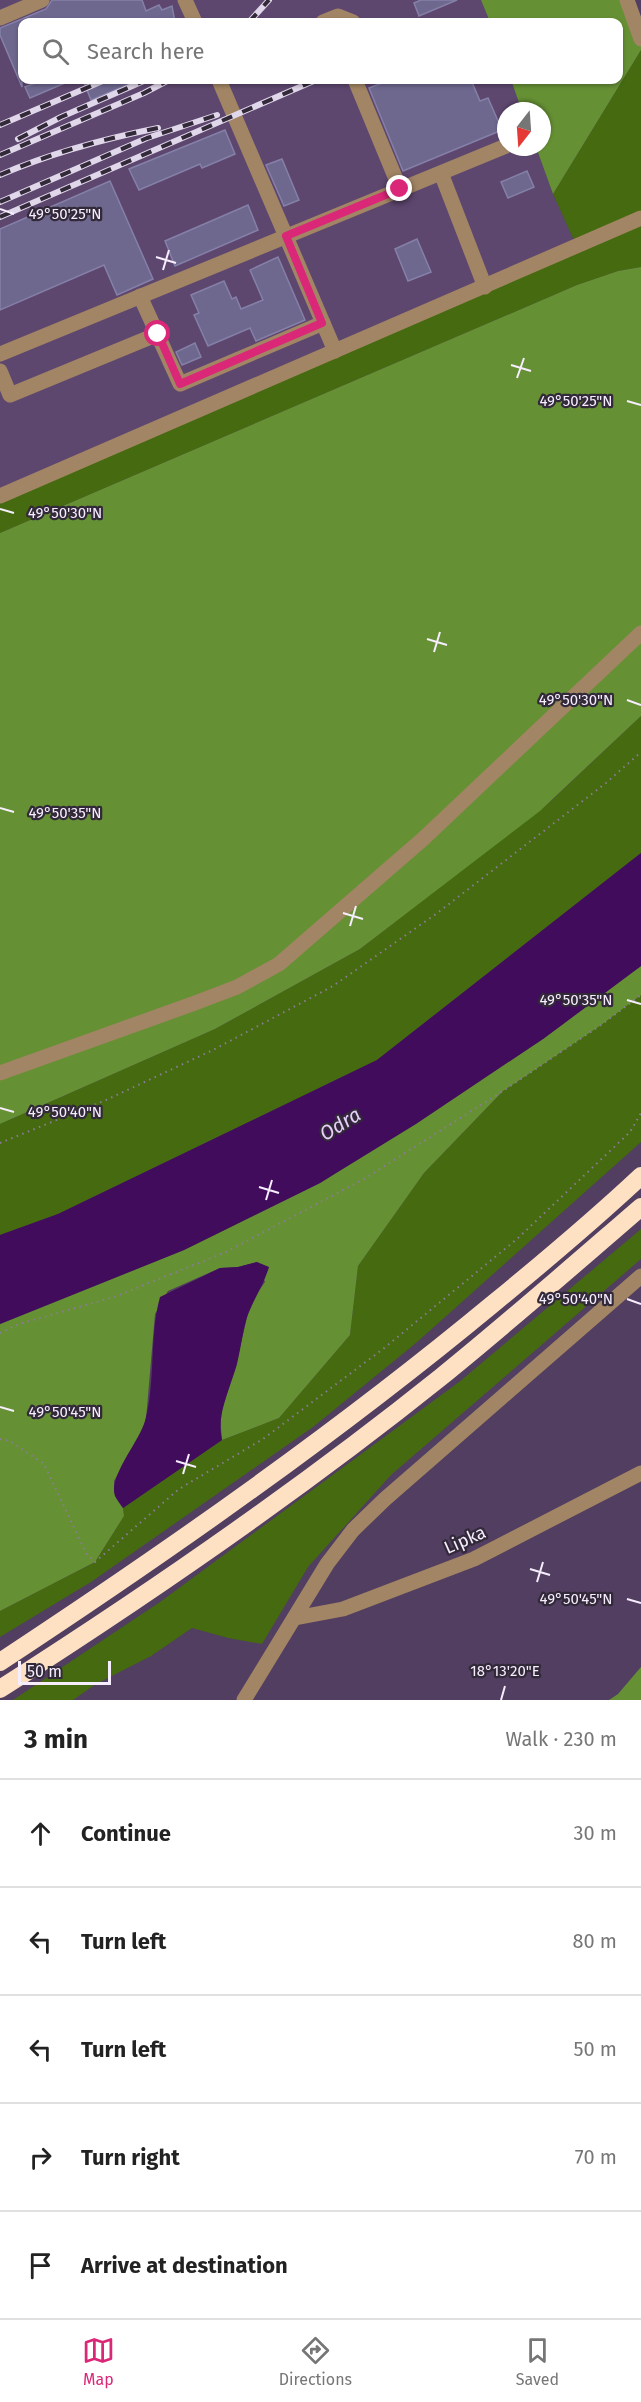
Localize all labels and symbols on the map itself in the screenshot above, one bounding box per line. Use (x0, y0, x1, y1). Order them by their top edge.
north arrow (497, 102, 551, 156)
route end (386, 175, 412, 201)
text: 49°50'25"N (28, 205, 102, 223)
route start (144, 320, 170, 346)
text: 49°50'25"N (539, 392, 613, 410)
text: 49°50'30"N (28, 504, 102, 522)
text: 49°50'30"N (539, 691, 613, 709)
text: 49°50'35"N (28, 804, 102, 822)
text: 49°50'35"N (539, 991, 613, 1009)
water label: Odra (315, 1102, 365, 1146)
text: 49°50'40"N (28, 1103, 102, 1121)
text: 49°50'40"N (539, 1290, 613, 1308)
text: 49°50'45"N (29, 1403, 101, 1421)
street label: Lipka (441, 1521, 489, 1559)
text: 49°50'45"N (540, 1590, 612, 1608)
scale bar (18, 1658, 111, 1686)
text: 18°13'20"E (470, 1662, 540, 1680)

